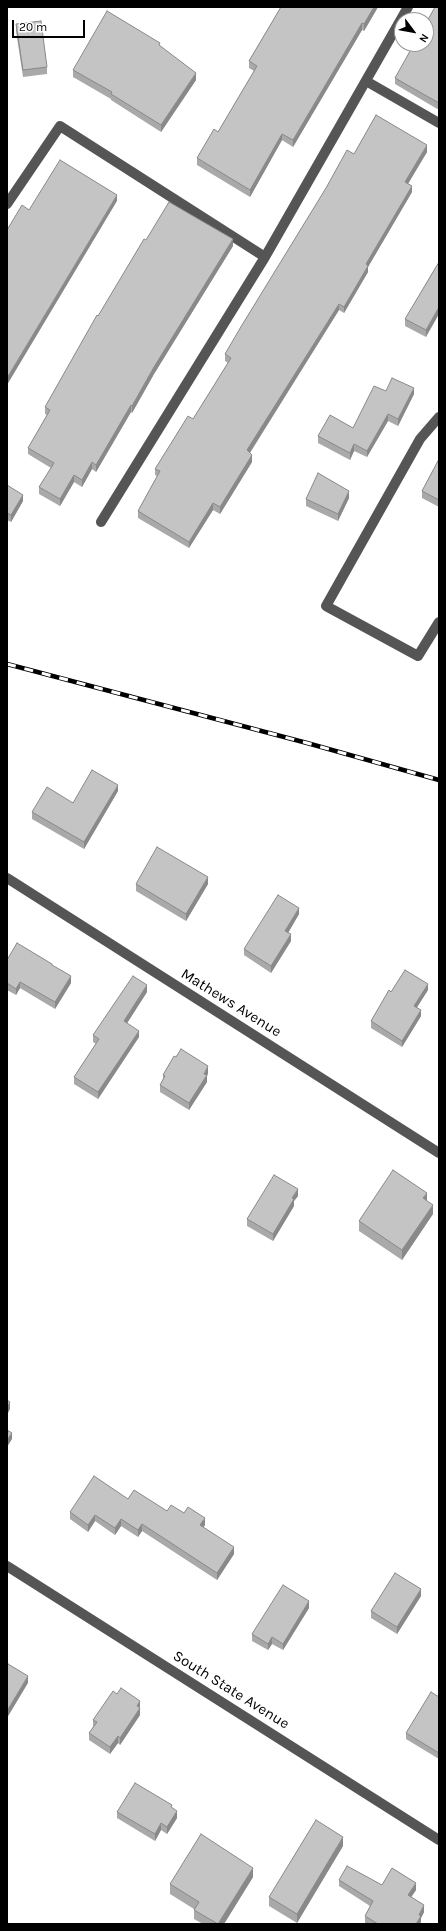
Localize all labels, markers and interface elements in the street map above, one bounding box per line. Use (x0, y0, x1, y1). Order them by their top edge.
scale bar (14, 12, 87, 38)
north arrow (394, 12, 434, 52)
text: 20 m (19, 20, 47, 34)
text: N (416, 31, 431, 45)
street label: Mathews Avenue (177, 965, 285, 1041)
street label: South State Avenue (169, 1647, 293, 1733)

